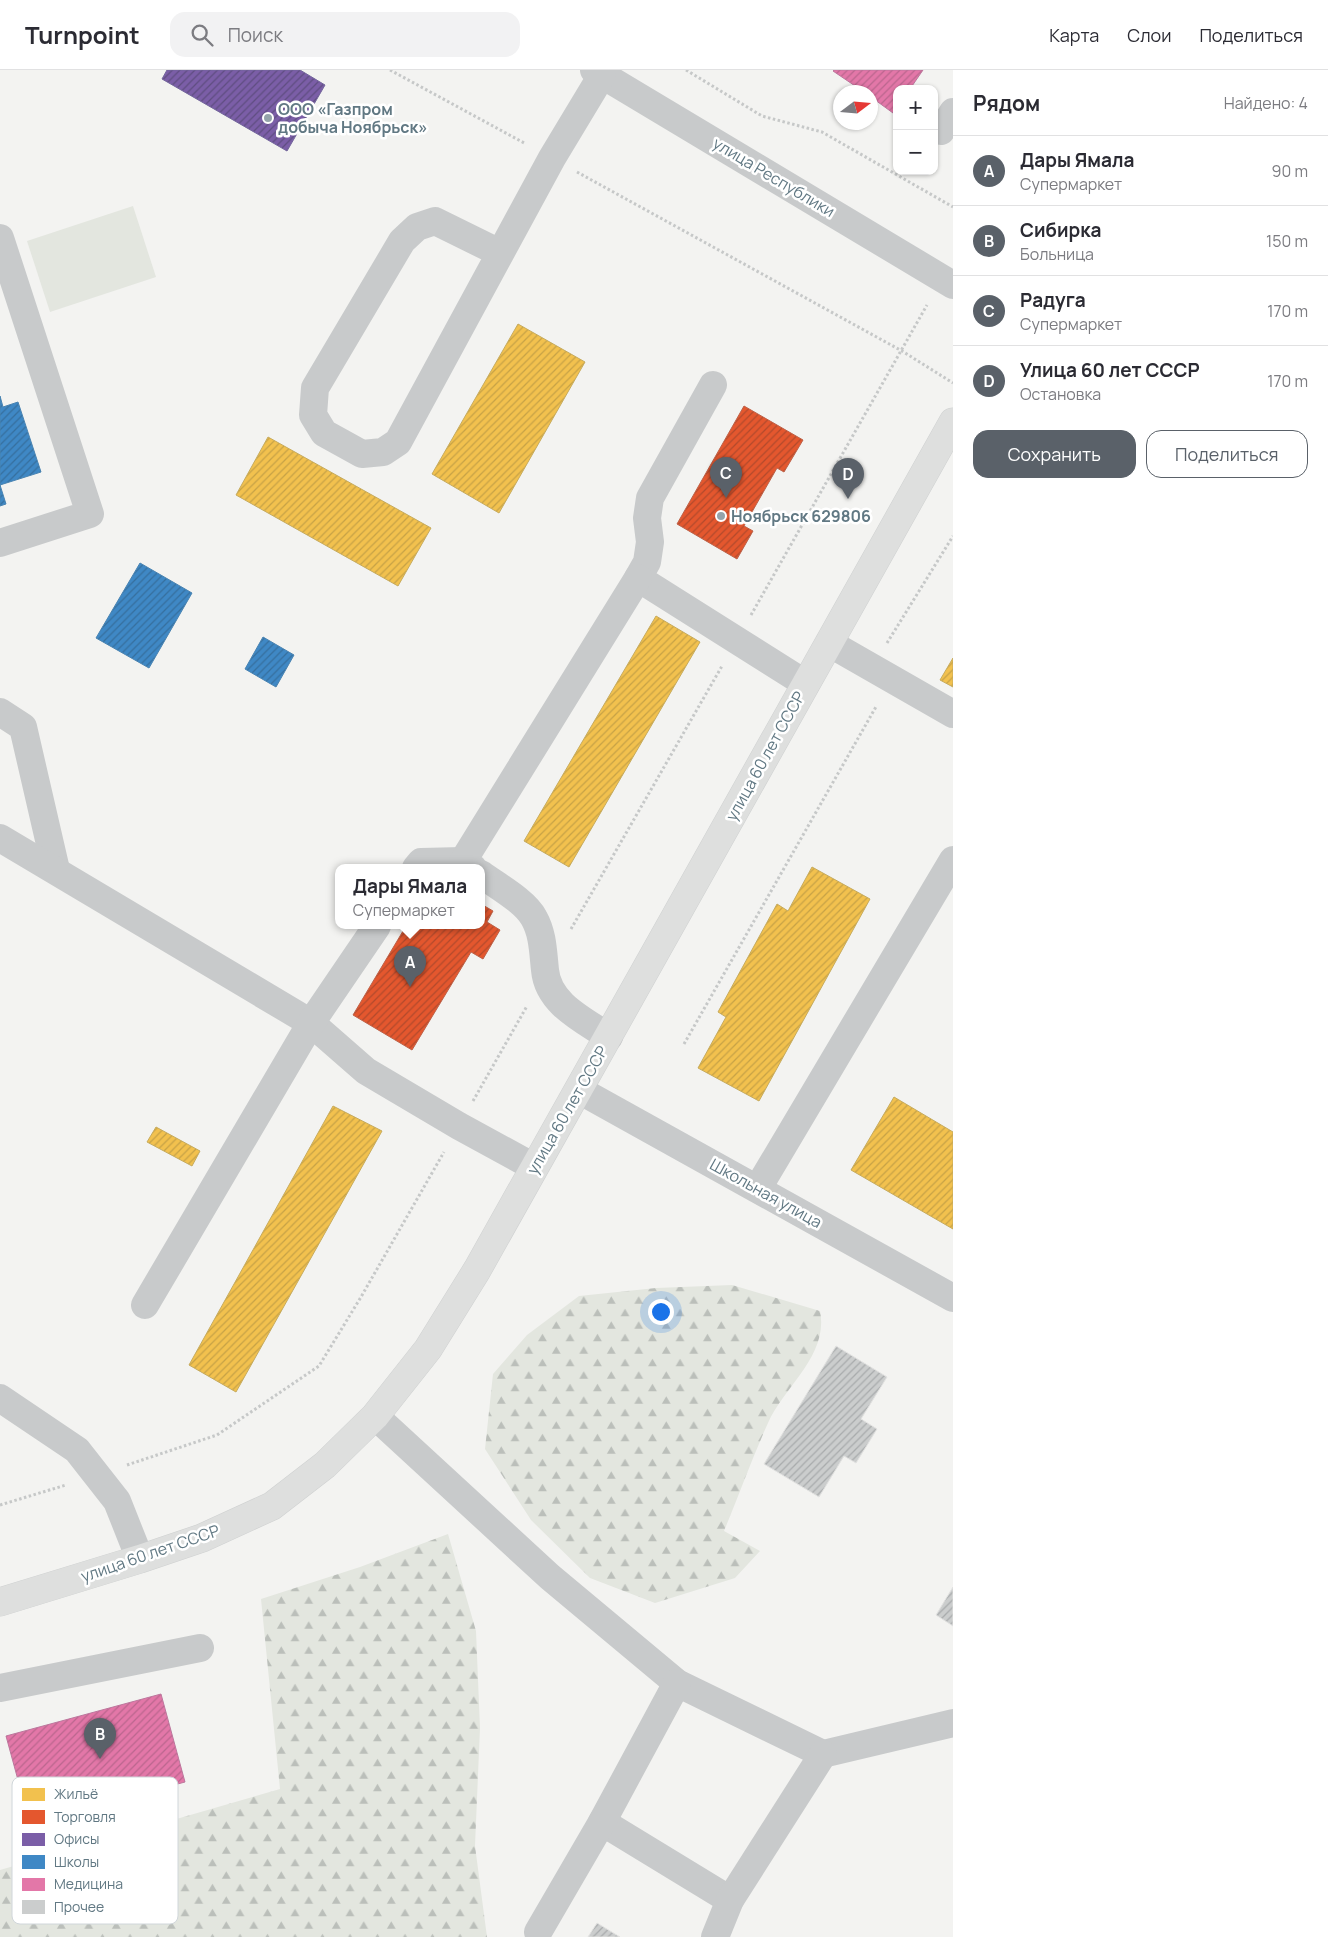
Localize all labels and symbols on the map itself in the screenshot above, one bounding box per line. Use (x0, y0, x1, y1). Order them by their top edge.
north arrow (833, 85, 878, 130)
place label: ООО «Газпром добыча Ноябрьск» (278, 98, 428, 138)
marker: ООО «Газпром добыча Ноябрьск» (262, 112, 274, 124)
street label: улица Республики (709, 132, 839, 222)
pin: C (710, 457, 742, 498)
pin: D (832, 458, 864, 499)
place label: Ноябрьск 629806 (731, 505, 871, 527)
marker: Ноябрьск 629806 (715, 510, 727, 522)
street label: улица 60 лет СССР (720, 687, 810, 825)
pin: A (394, 946, 426, 987)
street label: улица 60 лет СССР (521, 1041, 613, 1178)
street label: Школьная улица (706, 1153, 826, 1233)
your location (648, 1299, 674, 1325)
street label: улица 60 лет СССР (78, 1519, 222, 1587)
pin: B (84, 1718, 116, 1759)
legend (12, 1777, 178, 1924)
text: Жильё (54, 1784, 98, 1803)
text: Торговля (54, 1807, 116, 1826)
text: Офисы (54, 1829, 99, 1848)
text: Школы (54, 1852, 99, 1871)
text: Медицина (54, 1874, 123, 1893)
text: Прочее (54, 1897, 104, 1916)

